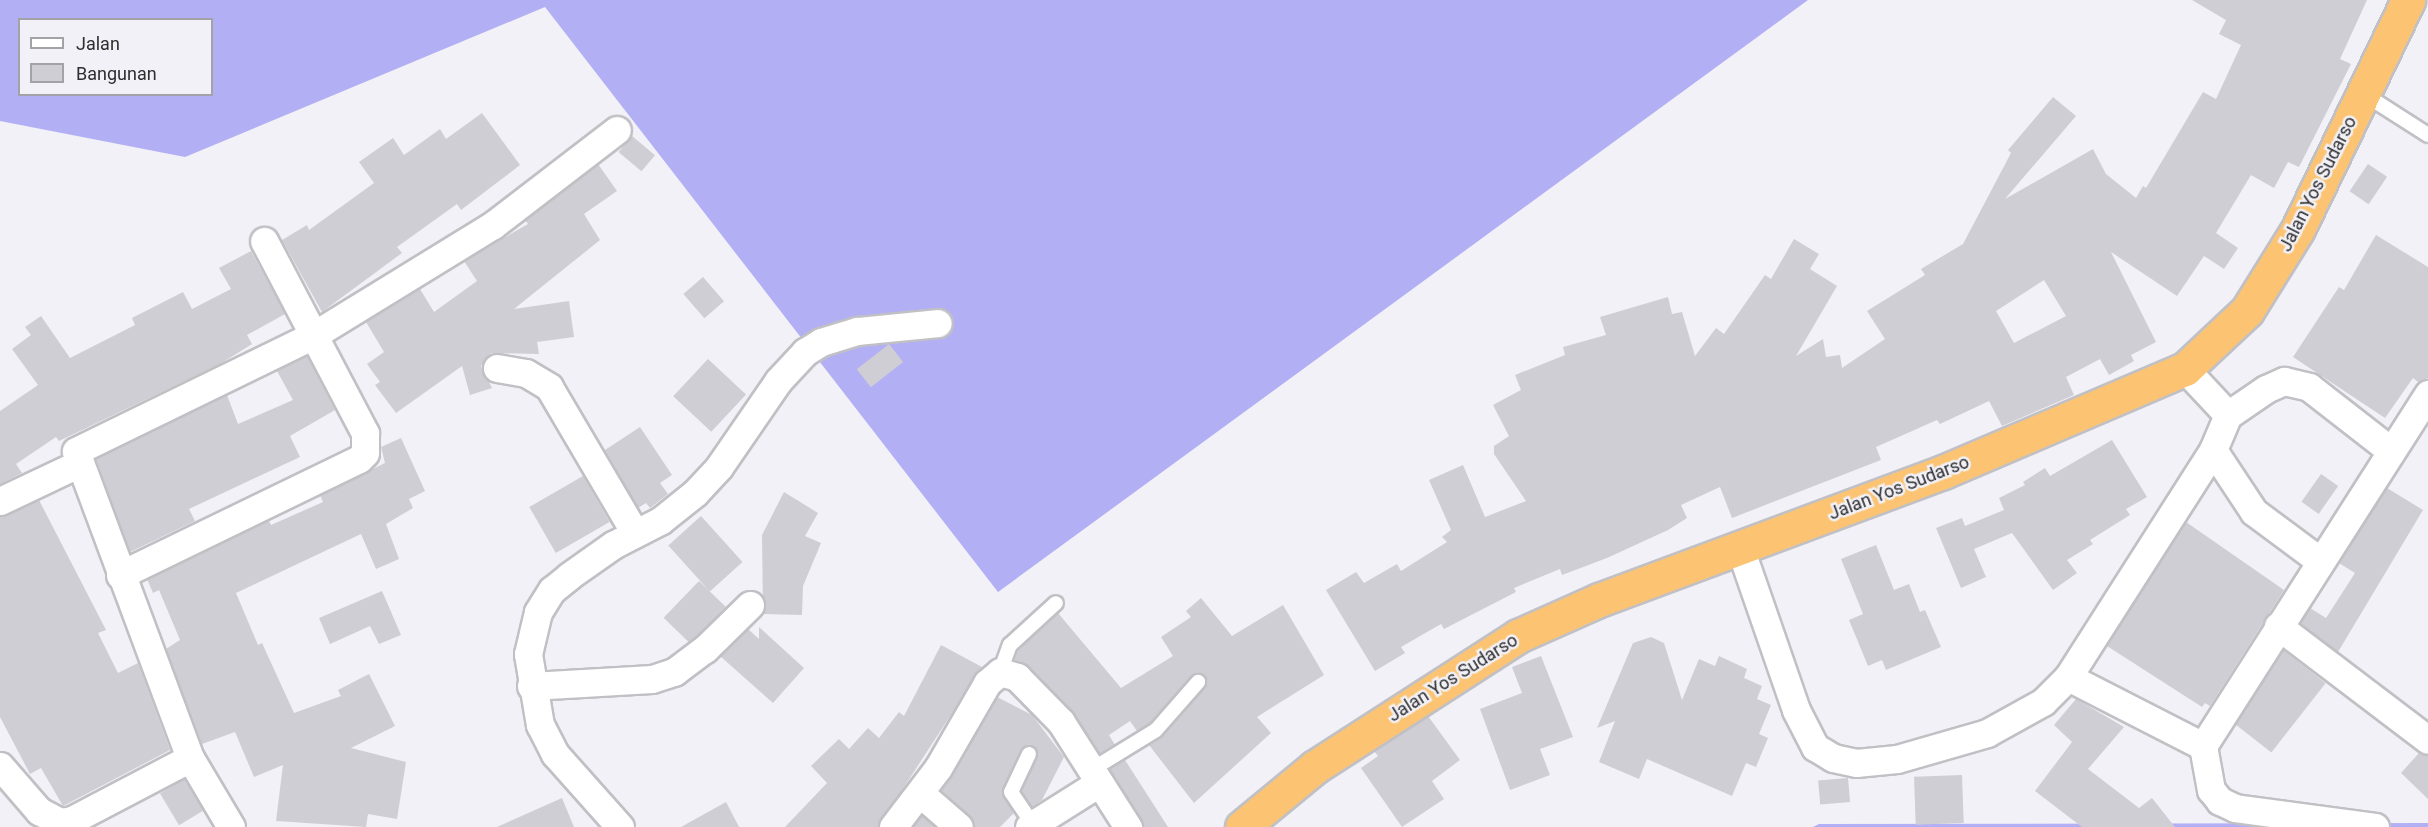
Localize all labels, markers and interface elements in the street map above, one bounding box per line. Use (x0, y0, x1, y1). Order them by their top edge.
legend (18, 18, 213, 96)
text: Jalan (76, 33, 120, 54)
text: Bangunan (76, 63, 157, 84)
street label: Jalan Yos Sudarso (2275, 113, 2361, 255)
street label: Jalan Yos Sudarso (1826, 451, 1972, 525)
street label: Jalan Yos Sudarso (1384, 629, 1522, 727)

